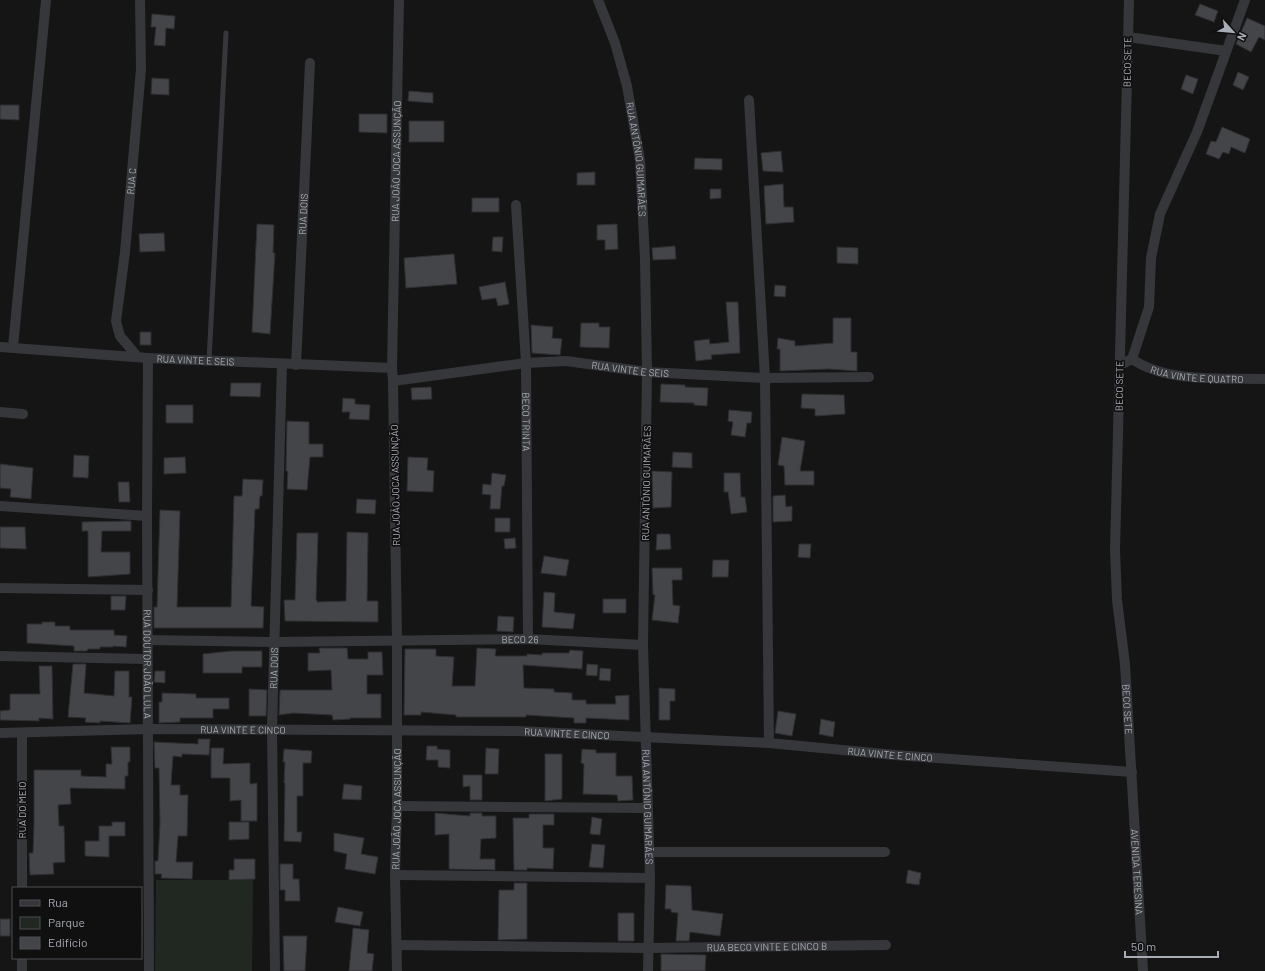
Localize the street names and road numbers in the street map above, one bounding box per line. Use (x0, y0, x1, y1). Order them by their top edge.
street label: BECO SETE (1121, 37, 1133, 87)
street label: RUA JOÃO JOCA ASSUNÇÃO (389, 100, 403, 222)
street label: RUA ANTÔNIO GUIMARÃES (624, 101, 649, 217)
street label: RUA C (124, 167, 138, 195)
street label: RUA DOIS (296, 193, 310, 235)
street label: RUA VINTE E SEIS (156, 352, 235, 368)
street label: RUA VINTE E SEIS (591, 359, 669, 379)
street label: BECO SETE (1113, 361, 1125, 411)
street label: RUA VINTE E QUATRO (1149, 363, 1243, 385)
street label: BECO TRINTA (520, 392, 533, 451)
street label: RUA JOÃO JOCA ASSUNÇÃO (388, 424, 402, 546)
street label: RUA ANTÔNIO GUIMARÃES (639, 425, 653, 541)
street label: RUA DOUTOR JOÃO LULA (141, 609, 154, 719)
street label: BECO 26 (501, 633, 539, 646)
street label: RUA DOIS (267, 647, 280, 689)
street label: BECO SETE (1120, 684, 1135, 735)
street label: RUA VINTE E CINCO (200, 723, 286, 736)
street label: RUA VINTE E CINCO (524, 725, 610, 741)
street label: RUA VINTE E CINCO (847, 745, 933, 764)
street label: RUA JOÃO JOCA ASSUNÇÃO (389, 748, 403, 870)
street label: RUA ANTÔNIO GUIMARÃES (640, 749, 656, 865)
street label: RUA DO MEIO (16, 782, 28, 838)
street label: AVENIDA TERESINA (1129, 829, 1146, 915)
street label: RUA BECO VINTE E CINCO B (707, 940, 827, 953)

